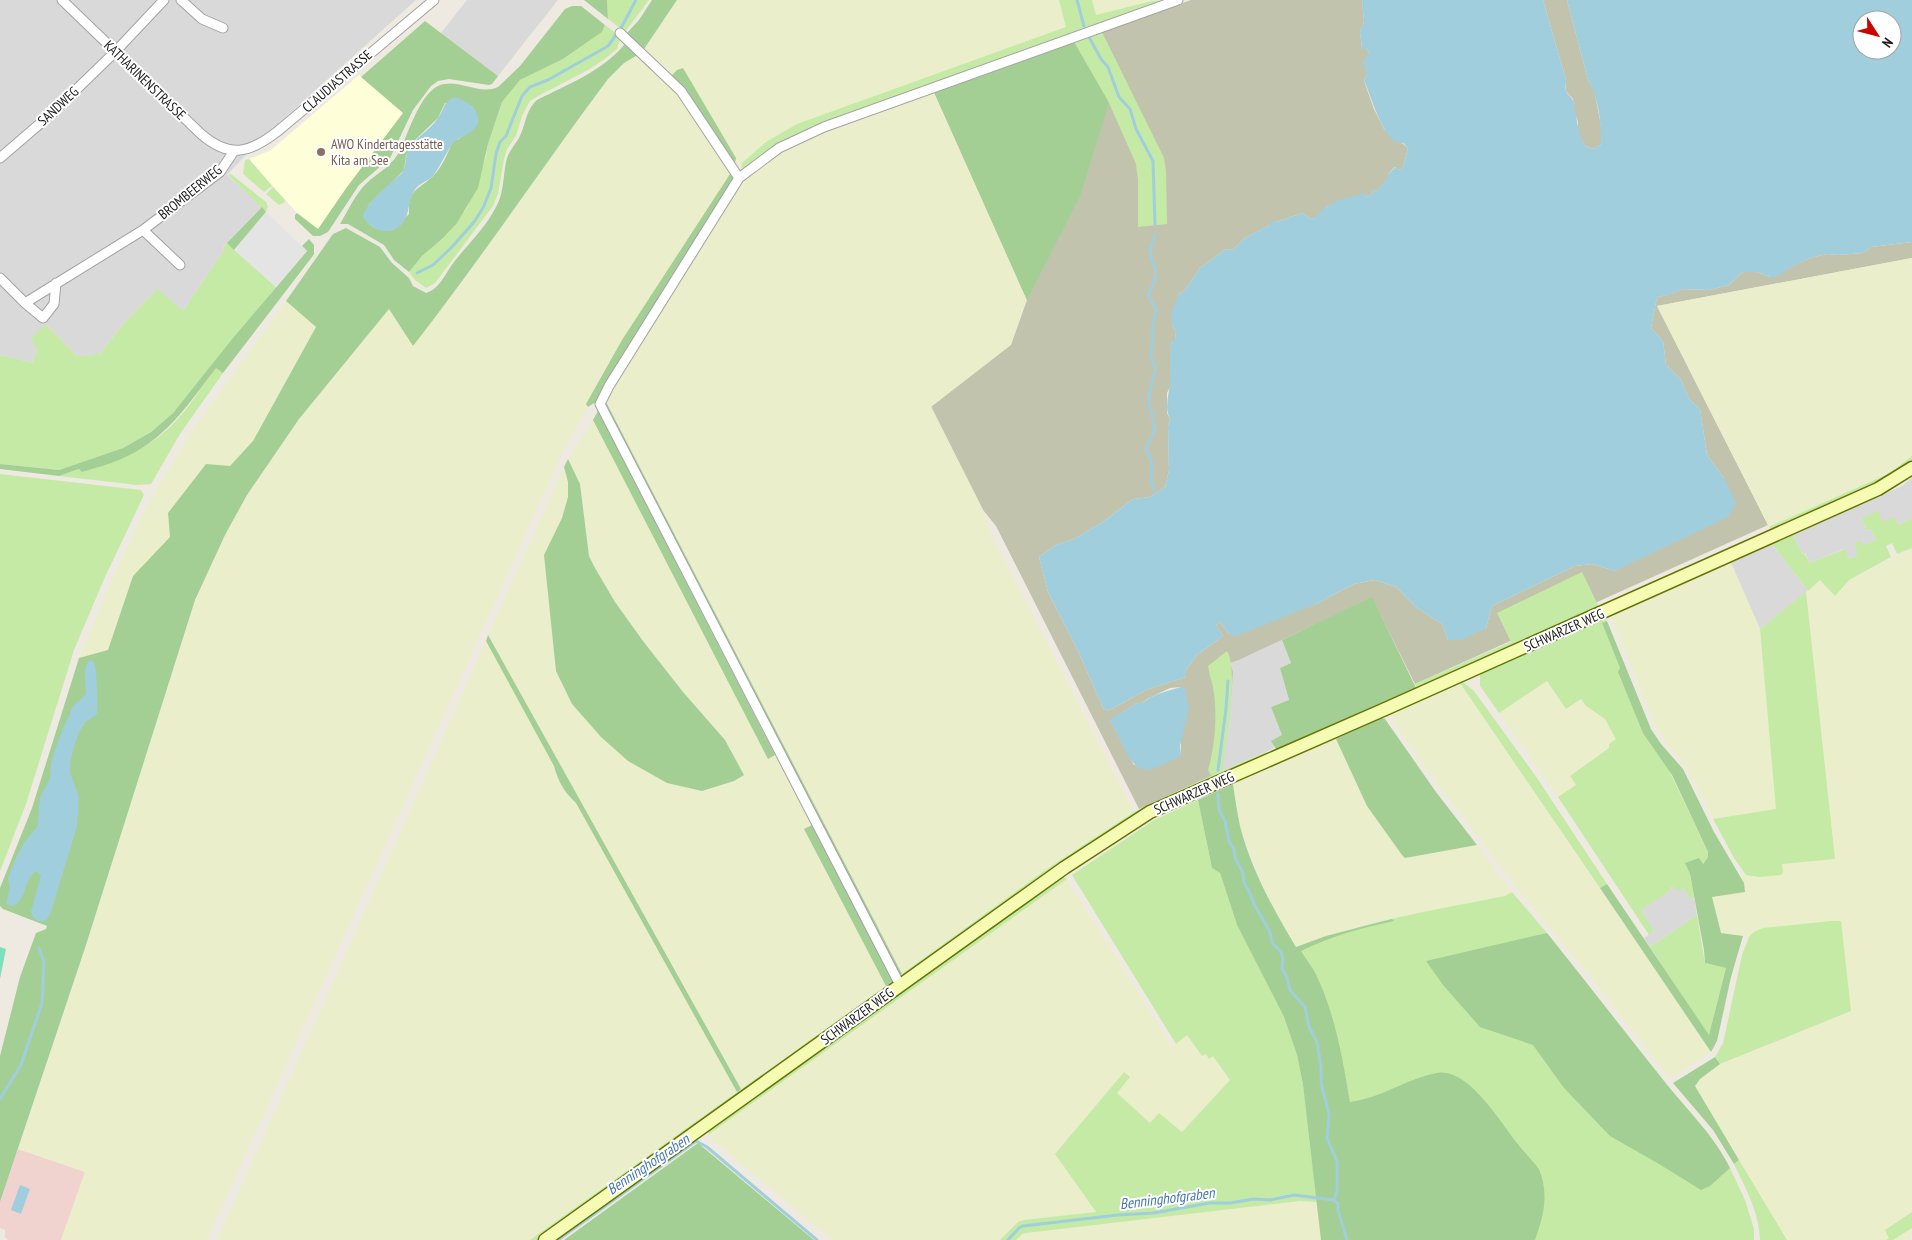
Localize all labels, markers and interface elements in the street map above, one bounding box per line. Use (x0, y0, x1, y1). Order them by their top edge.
north arrow (1852, 10, 1902, 60)
text: N (1878, 34, 1897, 51)
street label: KATHARINENSTRASSE (100, 36, 190, 124)
street label: CLAUDIASTRASSE (298, 46, 376, 116)
street label: SANDWEG (34, 82, 82, 129)
place label: AWO Kindertagesstätte Kita am See (331, 135, 443, 169)
marker: AWO Kindertagesstätte Kita am See (315, 146, 327, 158)
street label: BROMBEERWEG (155, 161, 226, 223)
street label: SCHWARZER WEG (1521, 604, 1607, 656)
street label: SCHWARZER WEG (1151, 767, 1237, 819)
street label: SCHWARZER WEG (817, 983, 897, 1049)
water label: Benninghofgraben (603, 1129, 694, 1199)
water label: Benninghofgraben (1119, 1183, 1217, 1213)

